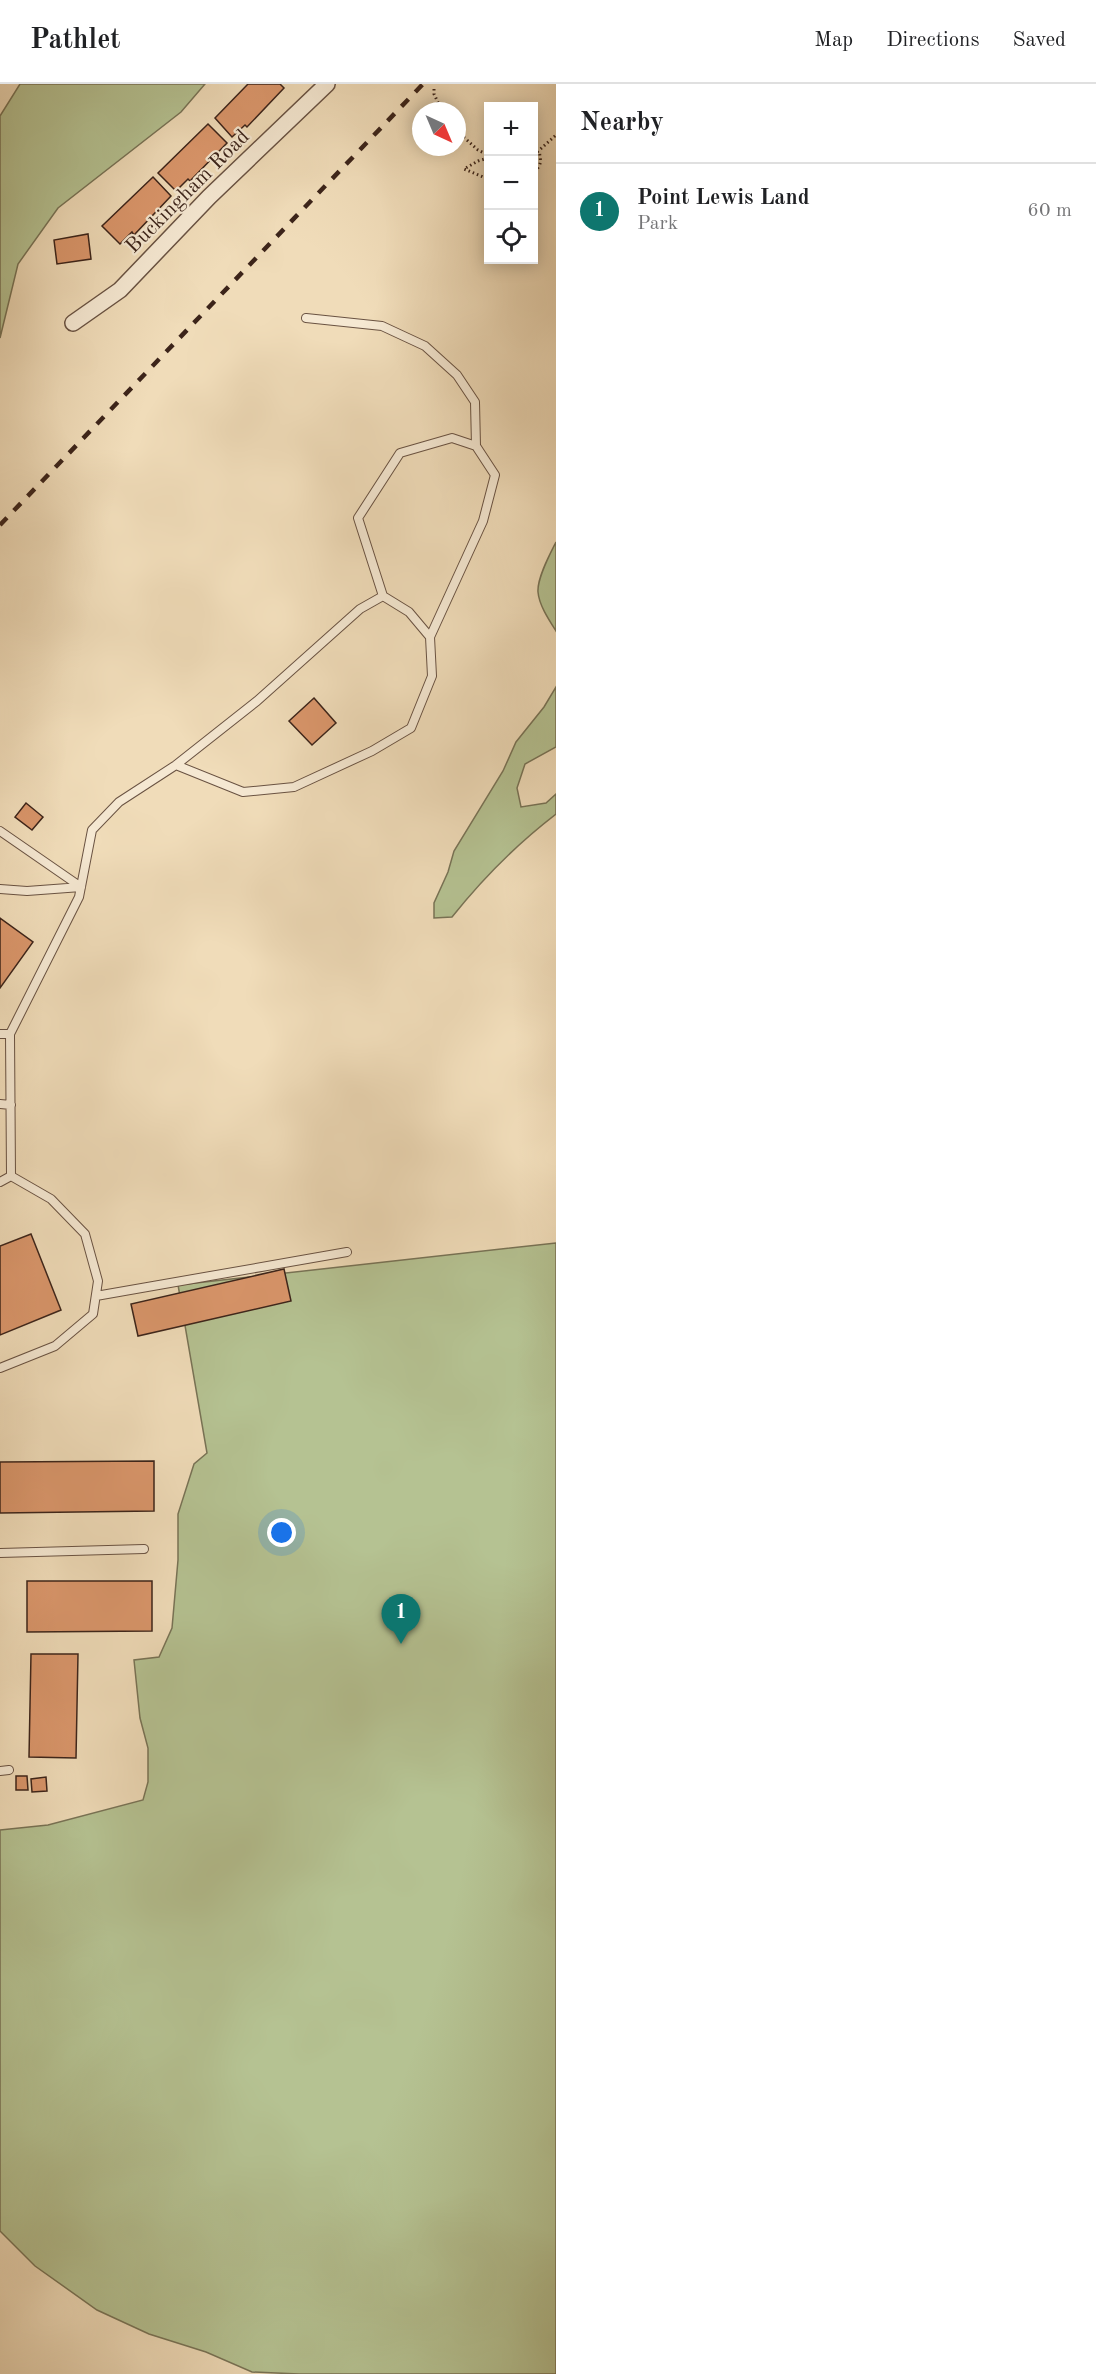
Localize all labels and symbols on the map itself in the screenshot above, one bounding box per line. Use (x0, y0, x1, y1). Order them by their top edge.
north arrow (412, 102, 466, 156)
street label: Buckingham Road (122, 126, 254, 258)
your location (267, 1518, 296, 1547)
pin: 1 (382, 1594, 420, 1644)

